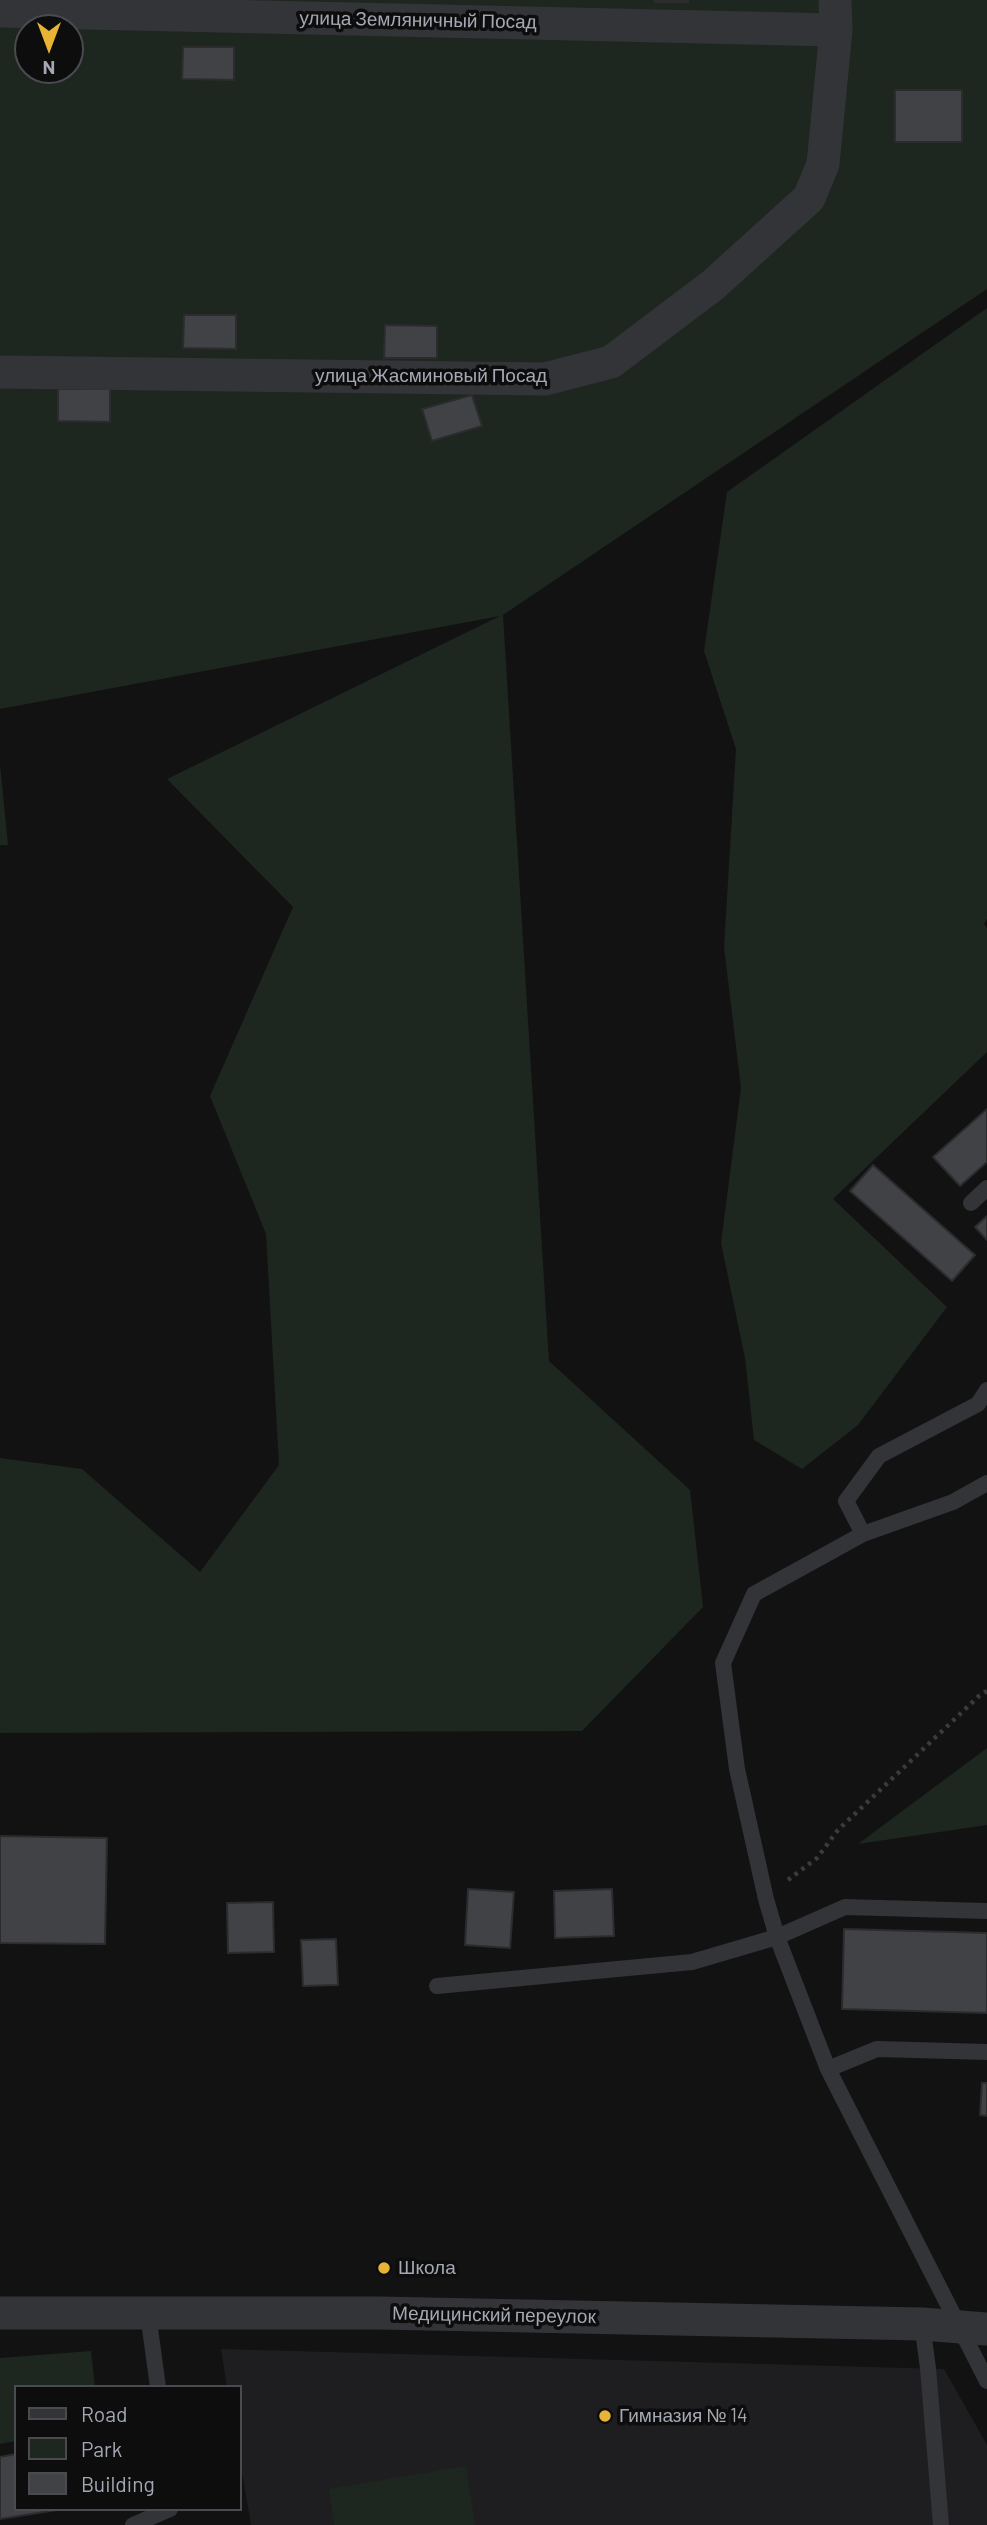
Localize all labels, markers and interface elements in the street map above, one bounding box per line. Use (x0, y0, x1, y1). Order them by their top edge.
street label: улица Земляничный Посад (299, 7, 537, 33)
north arrow (14, 14, 84, 84)
text: N (43, 57, 55, 80)
street label: улица Жасминовый Посад (315, 365, 547, 387)
place label: Школа (398, 2257, 456, 2279)
marker: Школа (376, 2260, 392, 2276)
street label: Медицинский переулок (392, 2302, 596, 2328)
legend (14, 2385, 242, 2511)
text: Road (81, 2401, 127, 2426)
place label: Гимназия № 14 (619, 2405, 747, 2427)
marker: Гимназия № 14 (597, 2408, 613, 2424)
text: Park (81, 2436, 122, 2461)
text: Building (81, 2471, 155, 2496)

